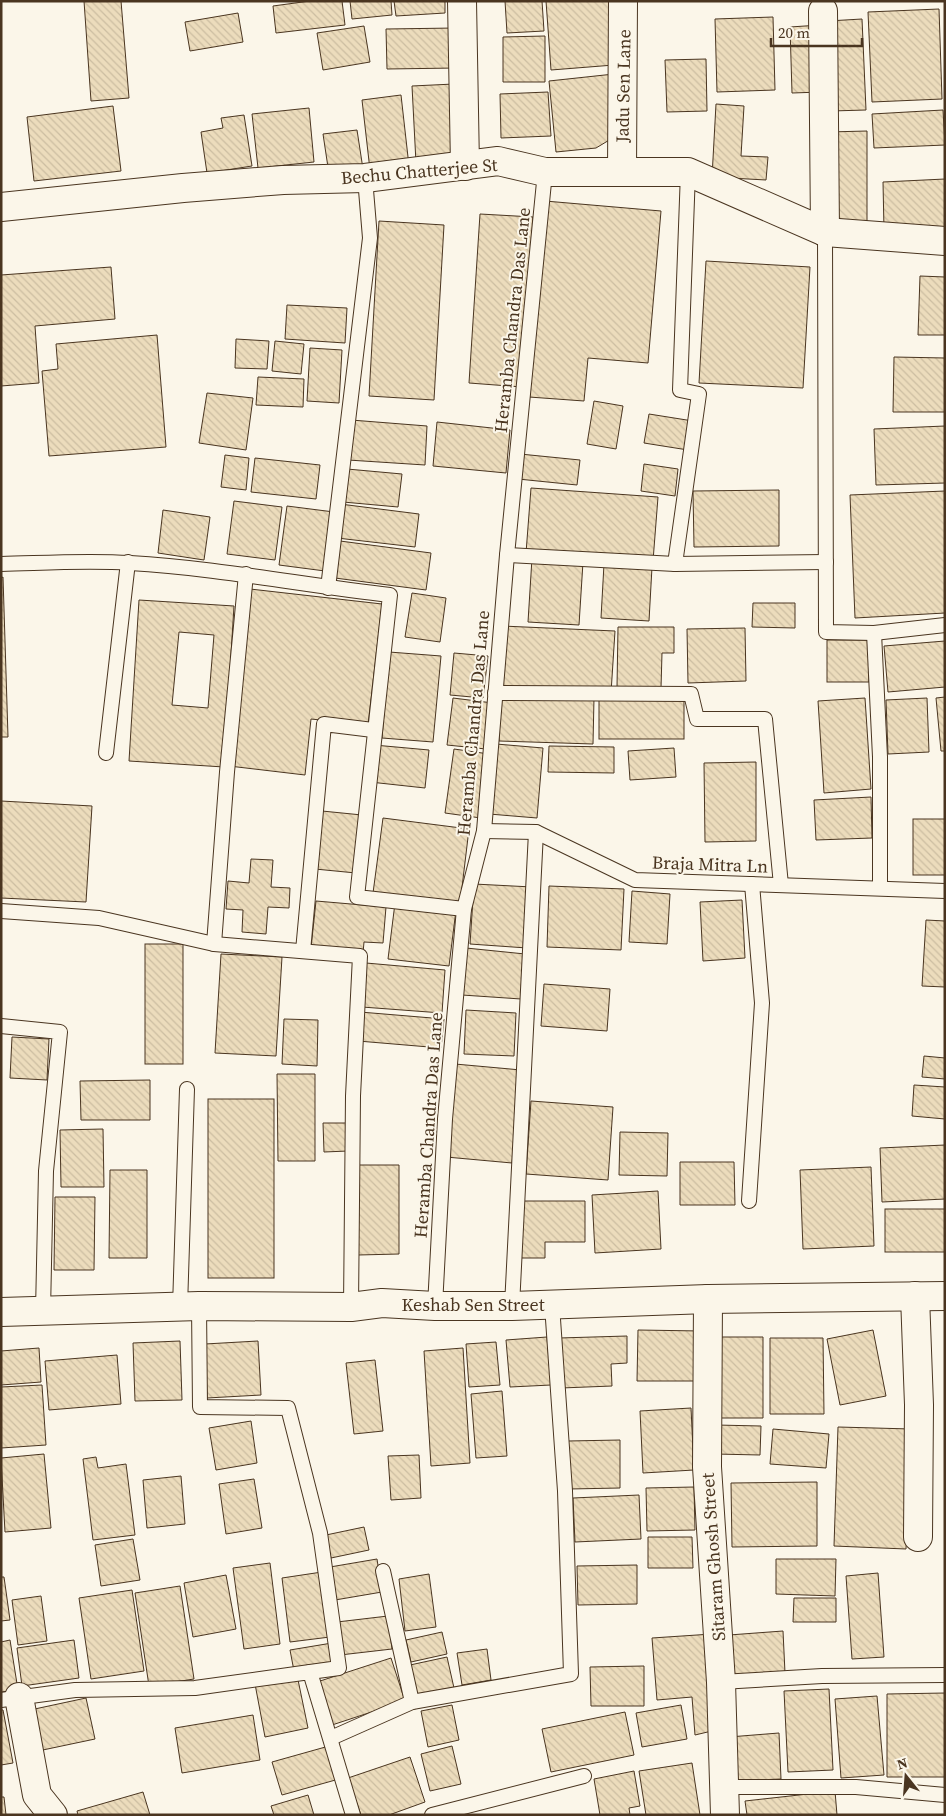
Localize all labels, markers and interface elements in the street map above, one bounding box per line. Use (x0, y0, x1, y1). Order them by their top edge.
scale bar (771, 15, 862, 47)
text: 20 m (778, 22, 810, 43)
street label: Jadu Sen Lane (609, 29, 636, 144)
street label: Bechu Chatterjee St (340, 152, 498, 190)
street label: Heramba Chandra Das Lane (488, 206, 536, 434)
street label: Heramba Chandra Das Lane (451, 609, 495, 837)
street label: Braja Mitra Ln (652, 849, 769, 879)
street label: Heramba Chandra Das Lane (408, 1011, 448, 1239)
street label: Keshab Sen Street (401, 1292, 545, 1317)
street label: Sitaram Ghosh Street (695, 1472, 731, 1642)
north arrow (881, 1751, 931, 1801)
text: N (894, 1753, 910, 1775)

